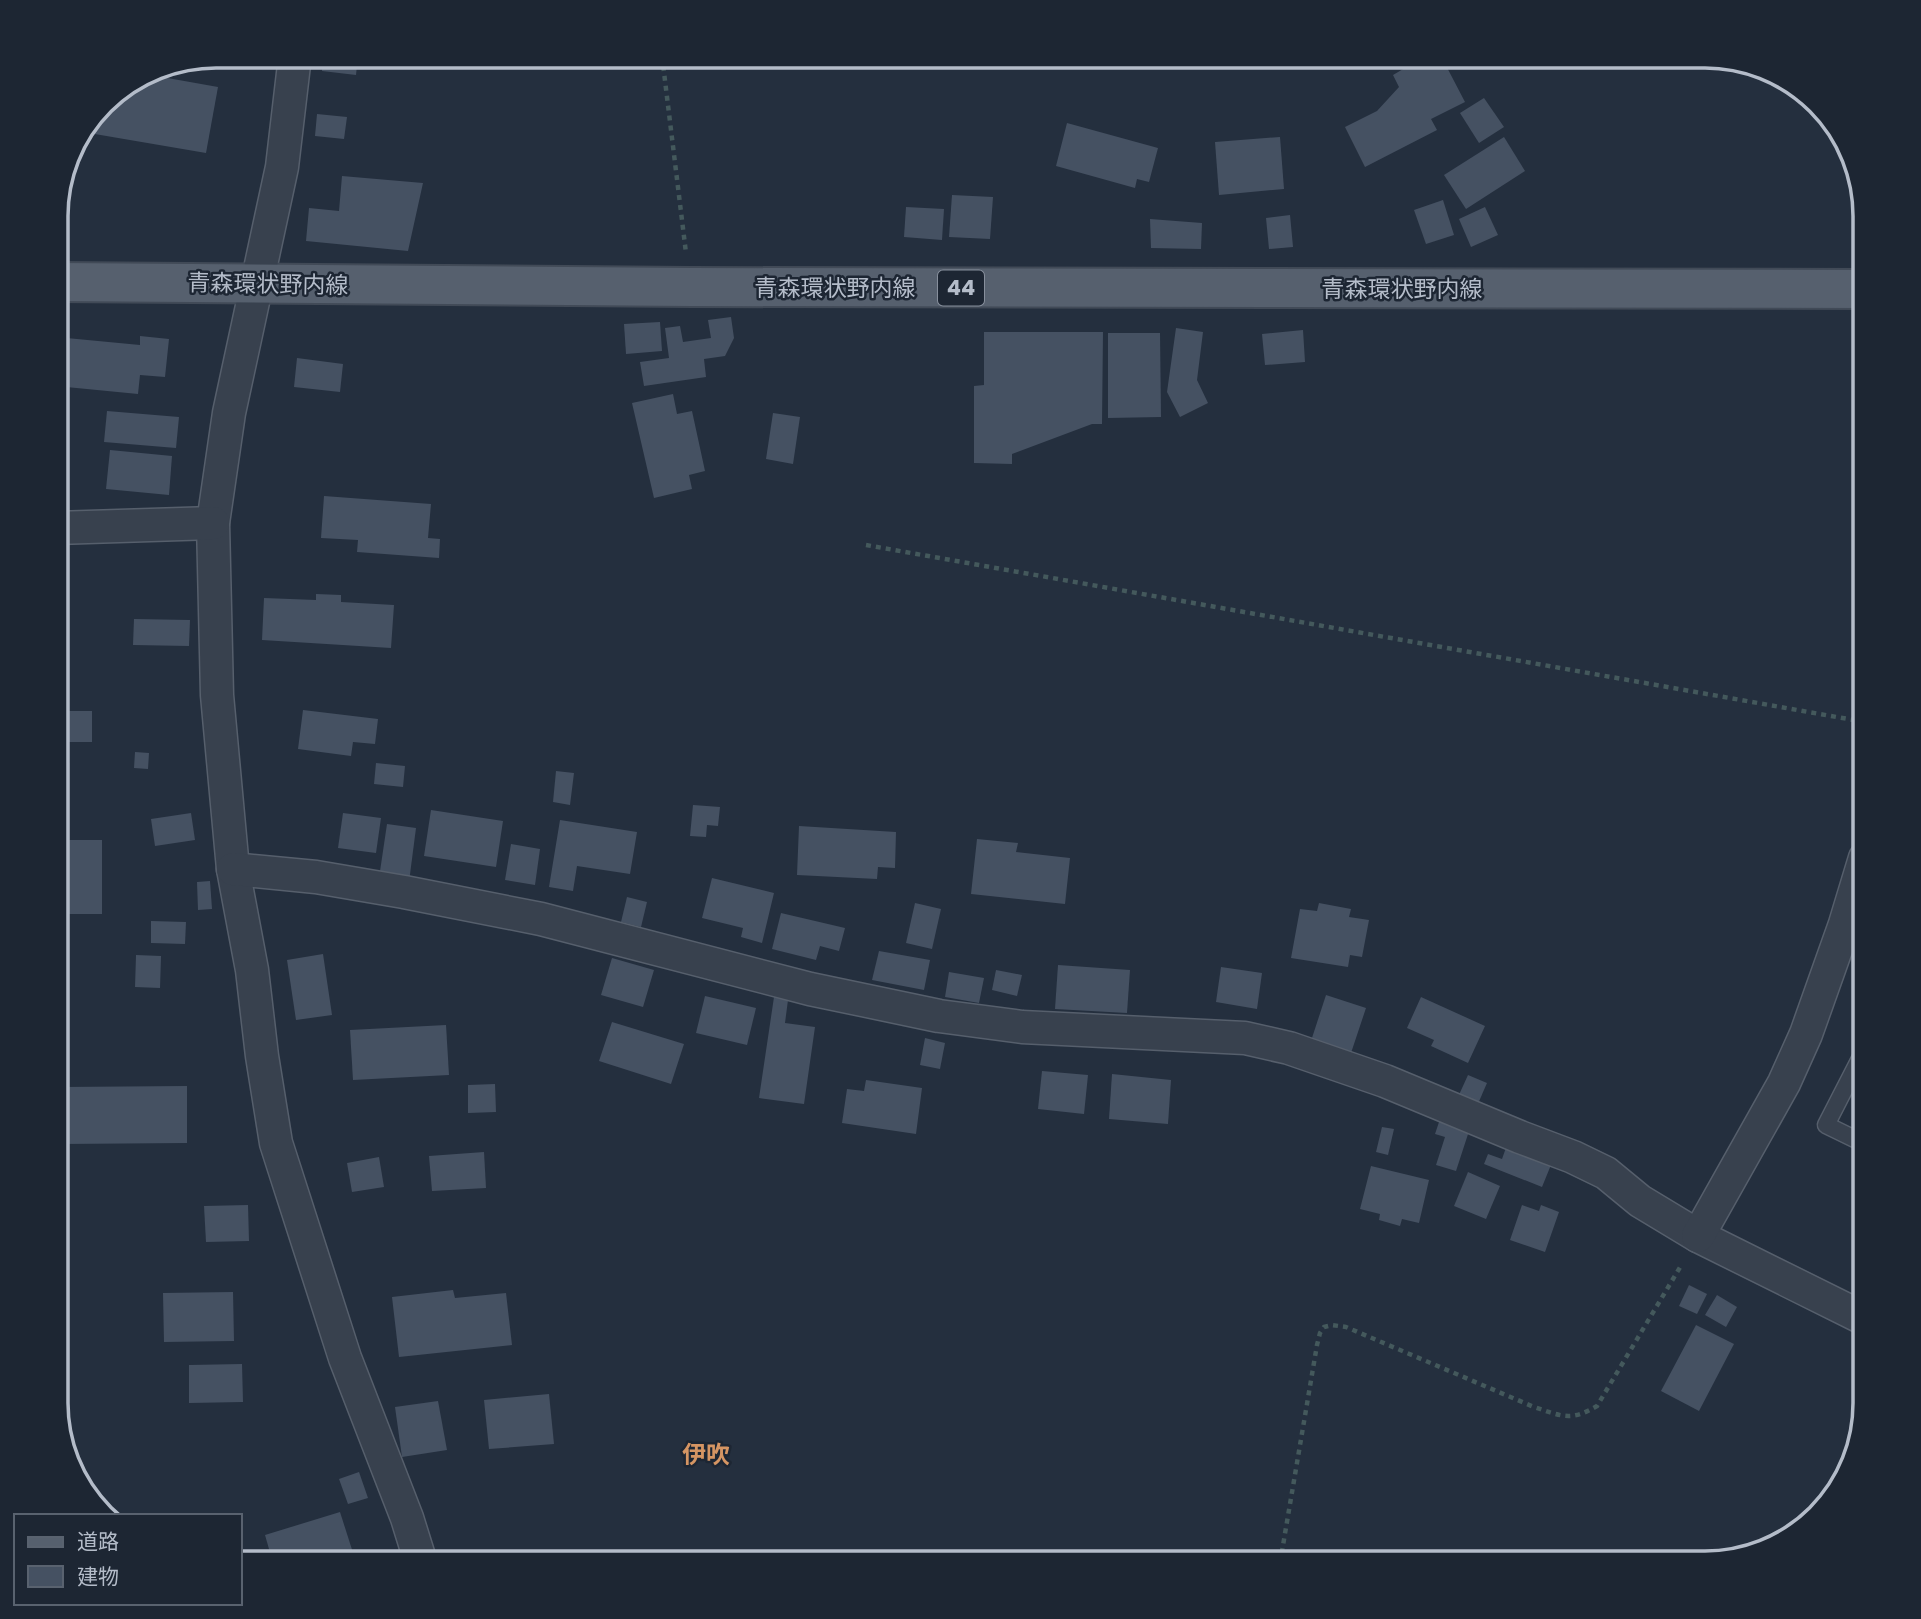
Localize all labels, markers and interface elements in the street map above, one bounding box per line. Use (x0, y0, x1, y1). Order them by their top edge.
street label: 青森環状野内線 (187, 267, 349, 301)
road number: 44 (938, 270, 984, 306)
street label: 青森環状野内線 (755, 272, 916, 304)
street label: 青森環状野内線 (1322, 273, 1483, 305)
district label: 伊吹 (682, 1438, 730, 1471)
legend (14, 1514, 242, 1605)
text: 道路 (77, 1527, 119, 1556)
text: 建物 (77, 1562, 119, 1591)

